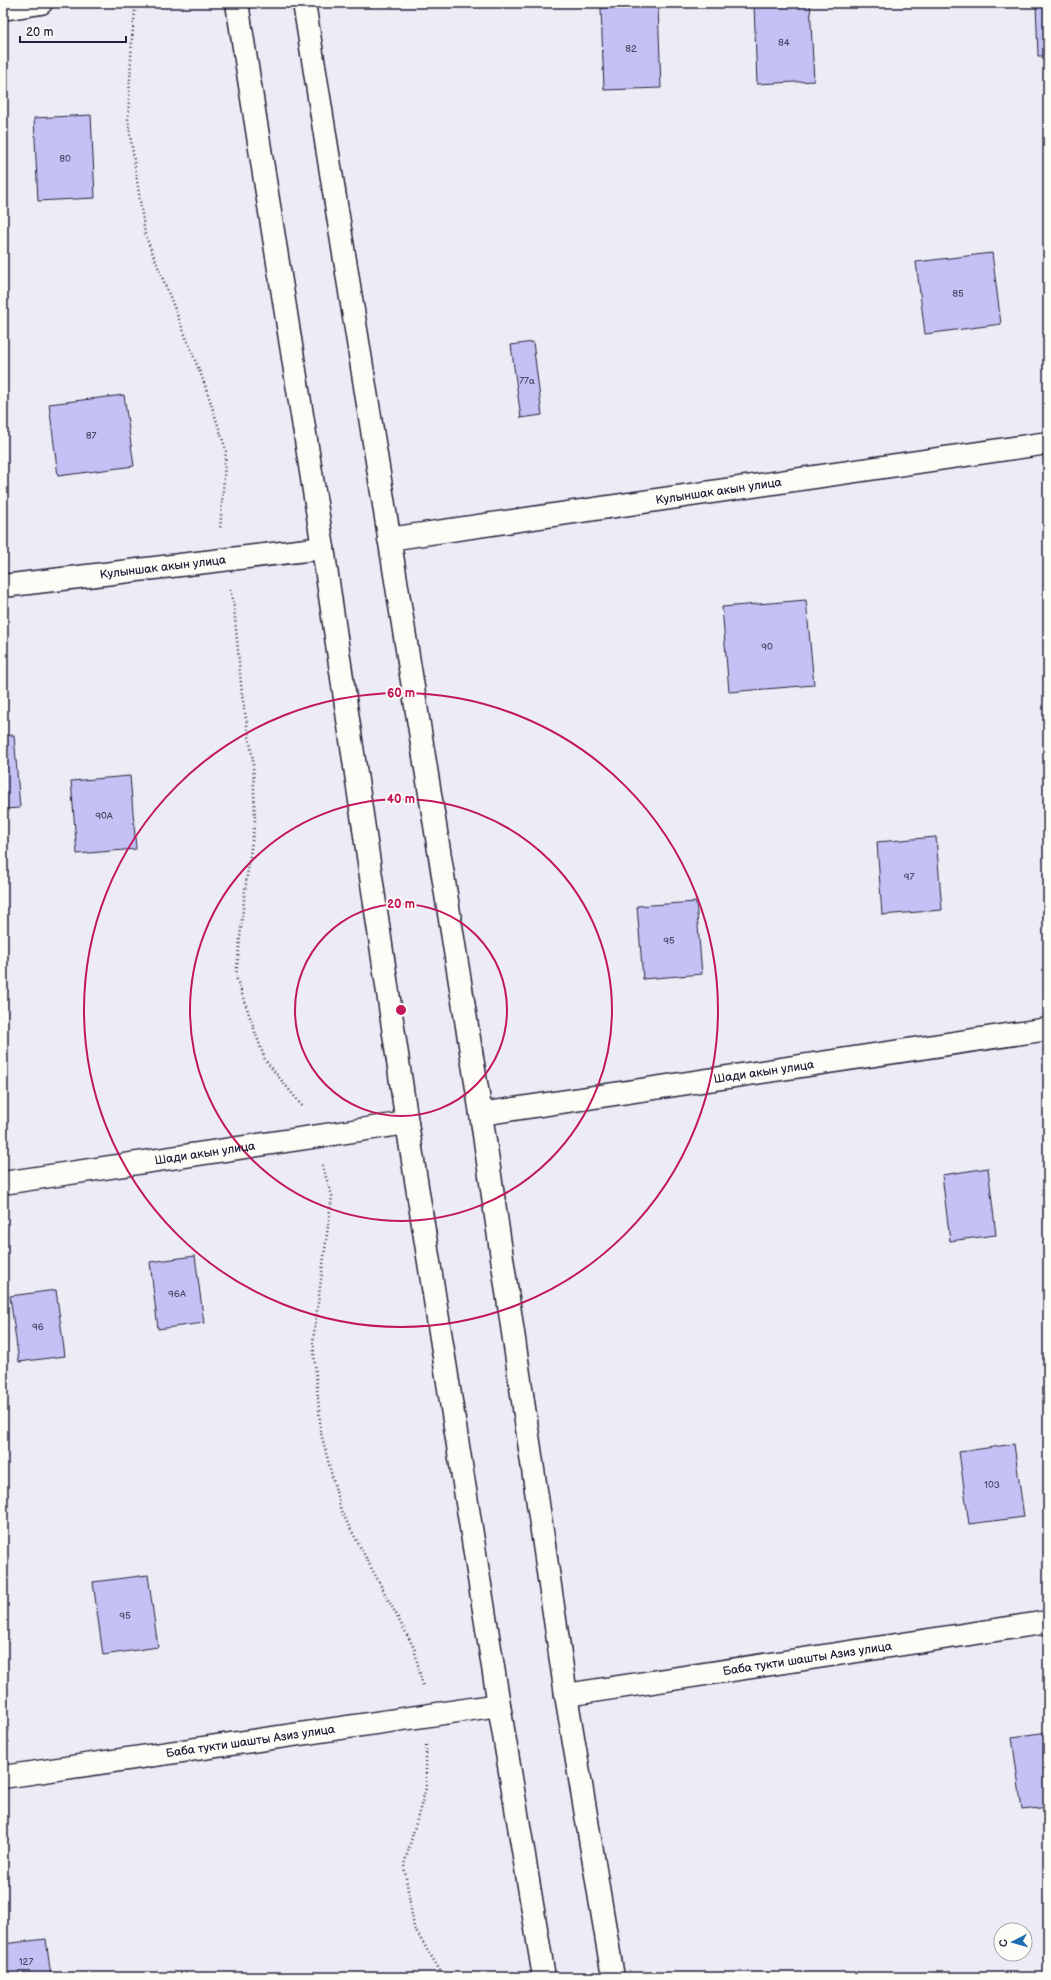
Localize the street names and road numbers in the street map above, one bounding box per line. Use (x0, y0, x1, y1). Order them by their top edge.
street label: Кулыншак акын улица (655, 475, 783, 508)
street label: Кулыншак акын улица (99, 553, 227, 582)
street label: Шади акын улица (713, 1057, 815, 1087)
street label: Шади акын улица (154, 1139, 256, 1168)
street label: Баба тукти шашты Азиз улица (722, 1639, 893, 1679)
street label: Баба тукти шашты Азиз улица (165, 1722, 336, 1761)

